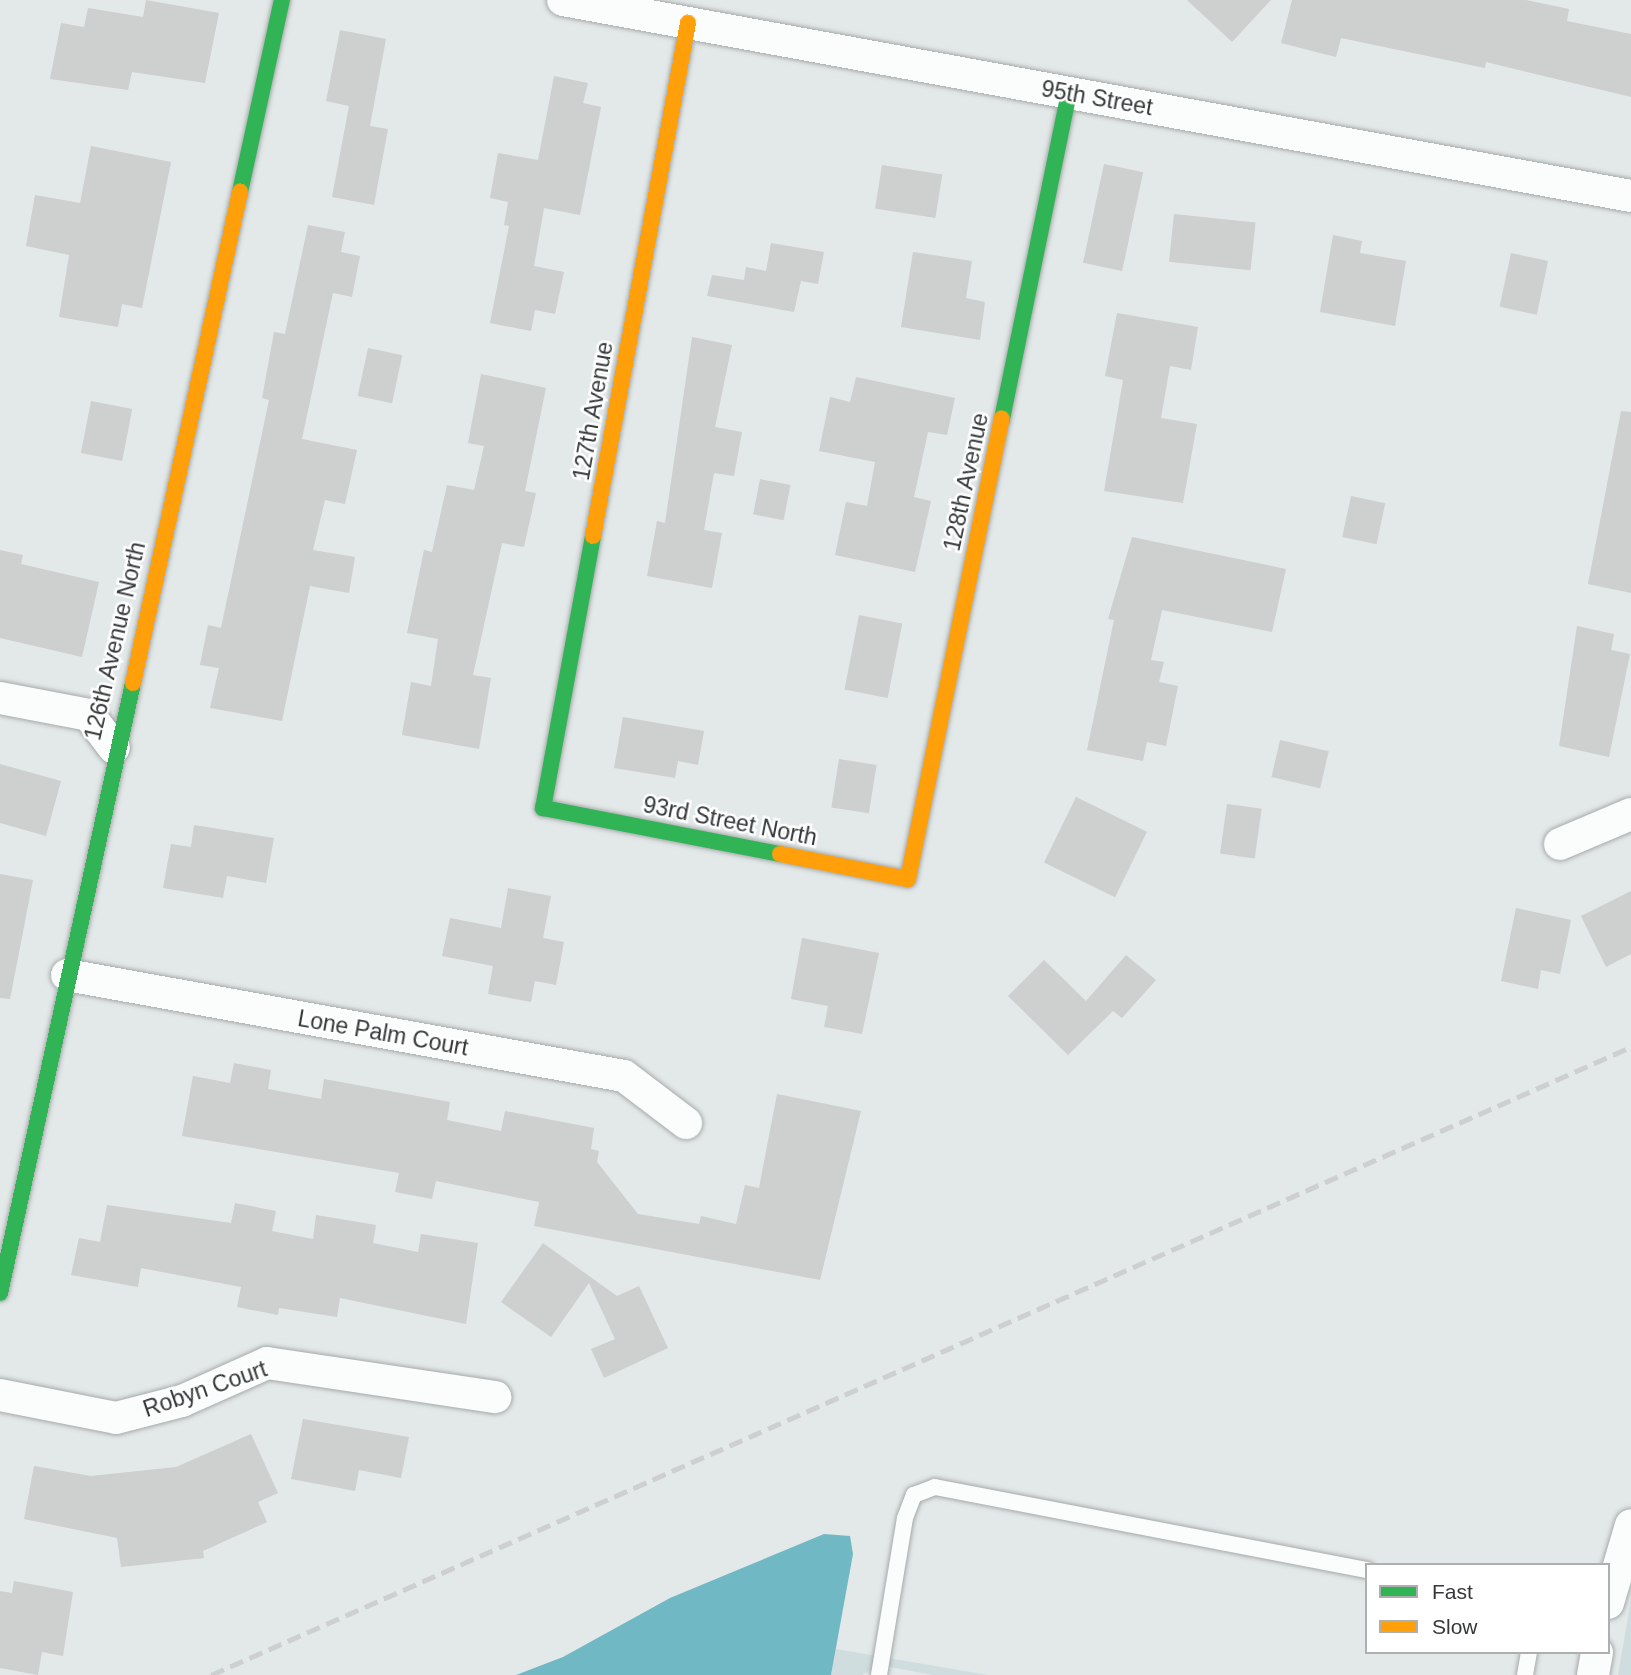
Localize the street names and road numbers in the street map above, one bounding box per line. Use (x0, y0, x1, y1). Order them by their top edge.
street label: 95th Street (1039, 75, 1155, 121)
street label: 127th Avenue (567, 339, 619, 483)
street label: 128th Avenue (938, 410, 994, 554)
street label: 126th Avenue North (79, 538, 151, 744)
street label: 93rd Street North (641, 791, 819, 851)
street label: Lone Palm Court (296, 1004, 470, 1062)
street label: Robyn Court (139, 1355, 271, 1423)

